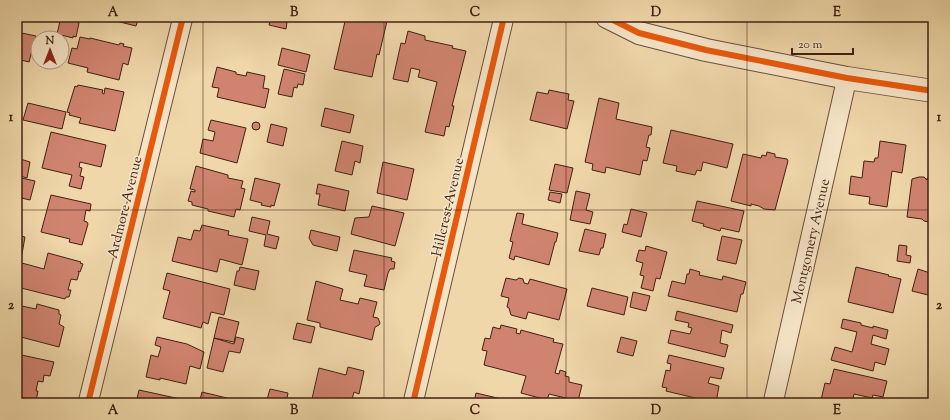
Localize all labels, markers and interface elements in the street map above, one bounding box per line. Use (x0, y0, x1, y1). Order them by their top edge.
text: A (108, 4, 119, 22)
text: B (290, 4, 299, 22)
text: C (470, 4, 480, 22)
text: D (651, 4, 661, 22)
text: E (833, 4, 841, 22)
north arrow (30, 30, 70, 70)
scale bar (792, 30, 853, 56)
text: N (45, 33, 55, 49)
text: 20 m (798, 36, 823, 54)
text: 1 (9, 109, 14, 127)
text: 1 (937, 109, 942, 127)
street label: Ardmore Avenue (104, 154, 148, 261)
street label: Hillcrest Avenue (428, 156, 470, 259)
street label: Montgomery Avenue (788, 177, 836, 306)
text: 2 (8, 297, 15, 315)
text: 2 (936, 297, 943, 315)
text: A (108, 402, 119, 420)
text: B (290, 402, 299, 420)
text: C (470, 402, 480, 420)
text: D (651, 402, 661, 420)
text: E (833, 402, 841, 420)

